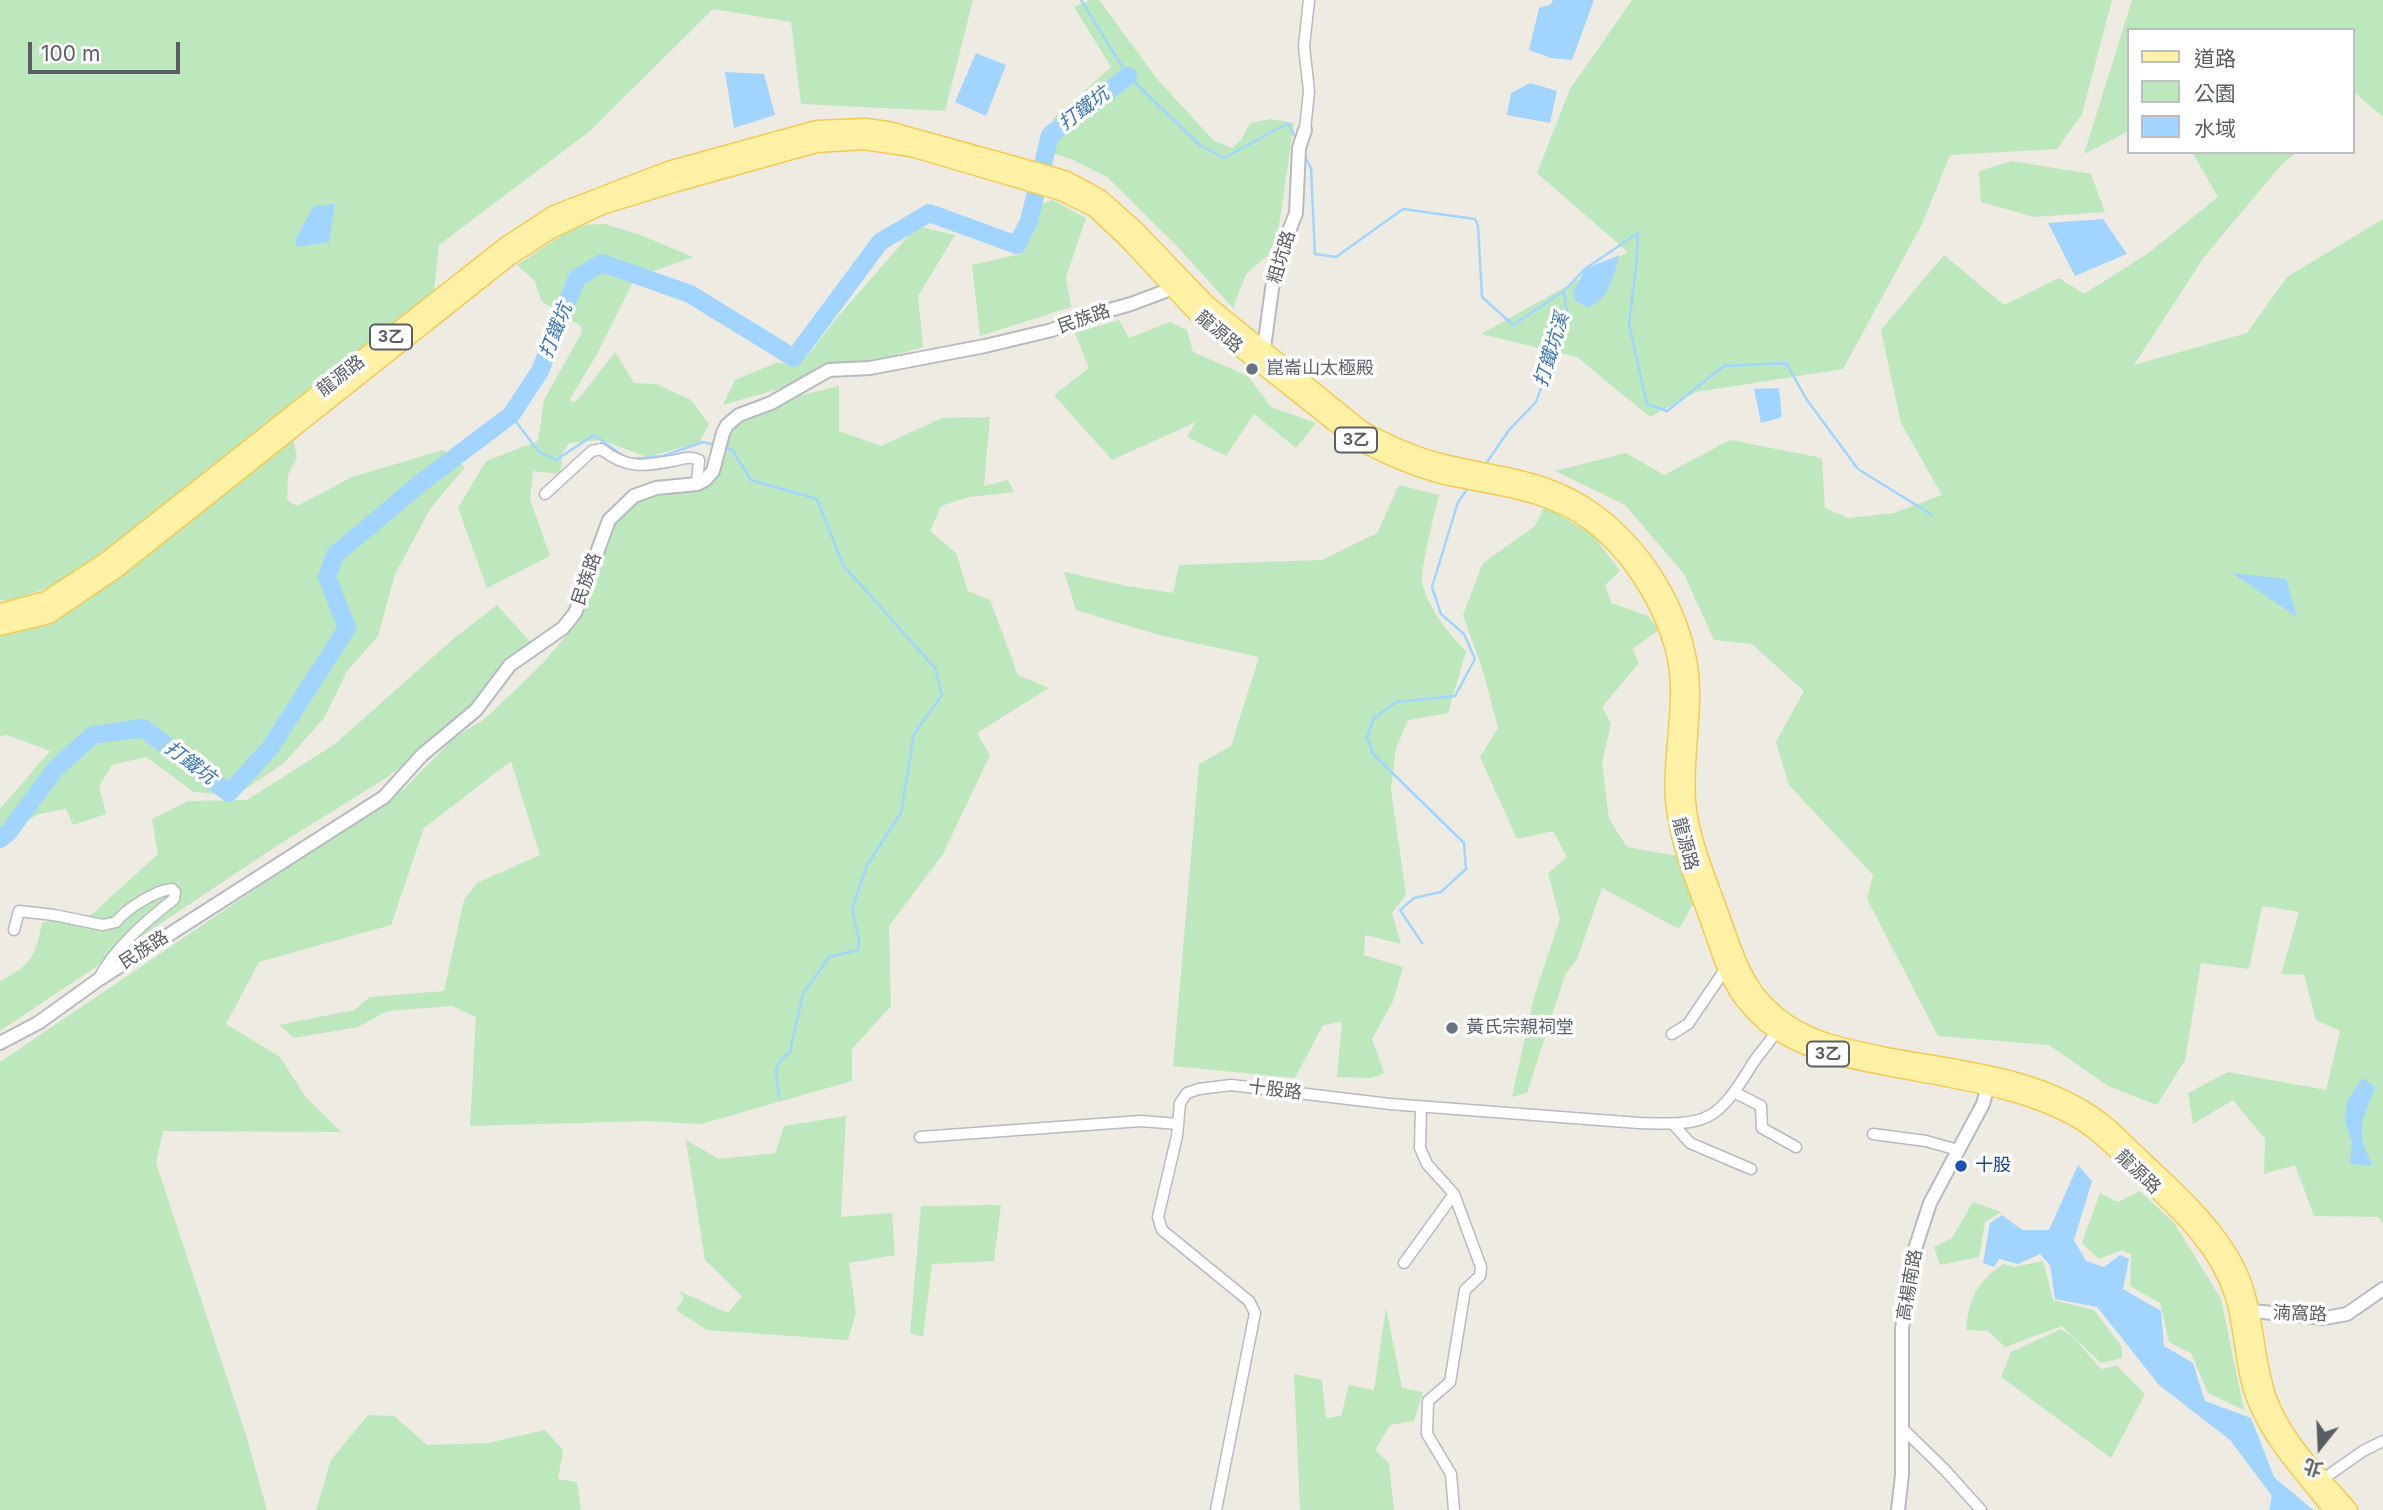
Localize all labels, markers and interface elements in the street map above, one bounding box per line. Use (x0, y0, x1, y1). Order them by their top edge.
scale bar (32, 28, 184, 72)
legend (2128, 28, 2355, 154)
text: 100 m (41, 41, 100, 66)
text: 道路 (2194, 46, 2236, 71)
text: 公園 (2194, 81, 2236, 106)
water label: 打鐵坑 (1054, 83, 1114, 135)
text: 水域 (2194, 116, 2236, 141)
street label: 粗坑路 (1264, 228, 1300, 286)
water label: 打鐵坑 (535, 300, 577, 362)
street label: 民族路 (1055, 300, 1113, 338)
street label: 龍源路 (1191, 306, 1247, 358)
water label: 打鐵坑溪 (1530, 310, 1574, 390)
road number: 3乙 (370, 324, 412, 350)
street label: 龍源路 (313, 351, 369, 401)
place label: 崑崙山太極殿 (1266, 358, 1374, 380)
marker: 崑崙山太極殿 (1244, 361, 1260, 377)
road number: 3乙 (1335, 428, 1377, 452)
street label: 民族路 (568, 550, 606, 608)
water label: 打鐵坑 (160, 737, 220, 789)
street label: 龍源路 (1668, 815, 1702, 873)
street label: 民族路 (115, 926, 173, 974)
place label: 黃氏宗親祠堂 (1466, 1017, 1574, 1039)
marker: 黃氏宗親祠堂 (1444, 1020, 1460, 1036)
road number: 3乙 (1807, 1042, 1849, 1066)
street label: 十股路 (1247, 1076, 1303, 1104)
street label: 龍源路 (2111, 1145, 2165, 1199)
place label: 十股 (1975, 1155, 2011, 1177)
marker: 十股 (1953, 1158, 1969, 1174)
street label: 高楊南路 (1893, 1248, 1927, 1322)
street label: 湳窩路 (2273, 1302, 2327, 1326)
north arrow (2285, 1412, 2355, 1482)
text: 北 (2301, 1454, 2326, 1481)

